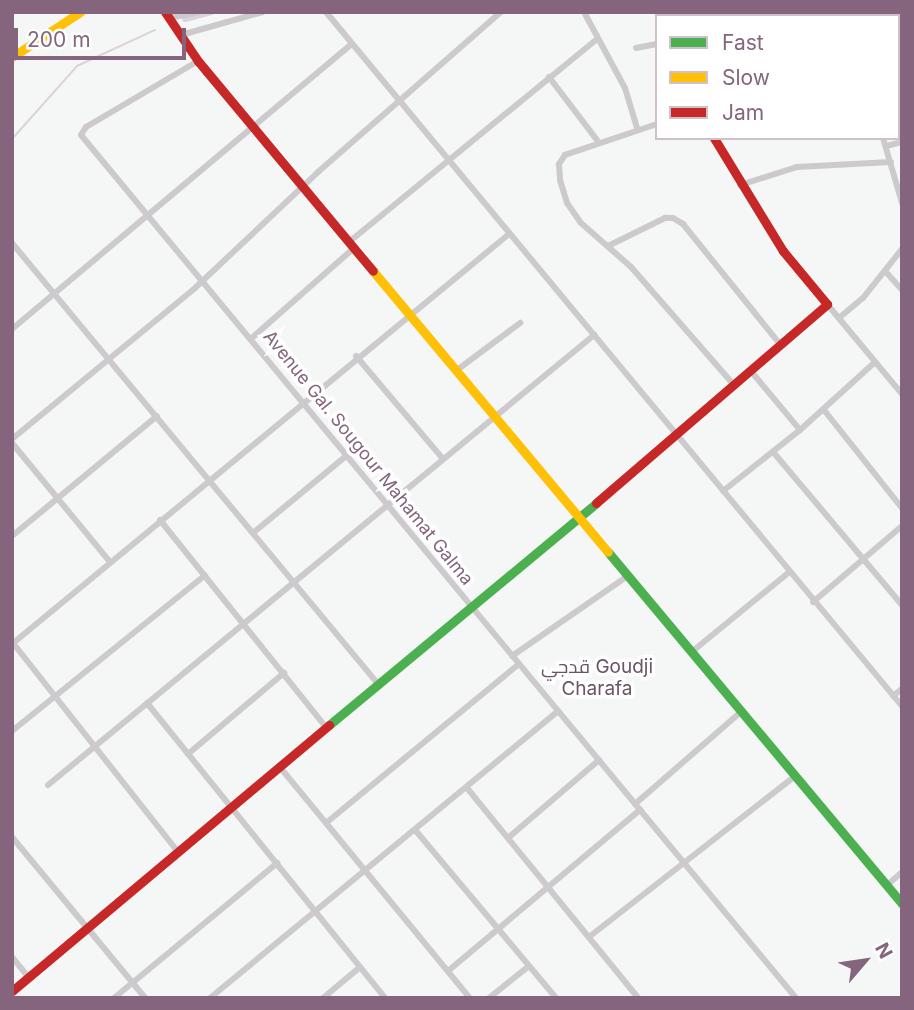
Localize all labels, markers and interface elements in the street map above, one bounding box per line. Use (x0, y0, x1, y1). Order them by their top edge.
scale bar (18, 14, 189, 58)
legend (655, 14, 900, 140)
text: 200 m (27, 27, 91, 52)
text: Fast (722, 30, 764, 55)
text: Slow (722, 65, 770, 90)
text: Jam (722, 100, 764, 125)
street label: Avenue Gal. Sougour Mahamat Galma (258, 326, 478, 590)
district label: قدجي Goudji Charafa (541, 656, 653, 700)
north arrow (830, 926, 900, 996)
text: N (870, 939, 897, 962)

